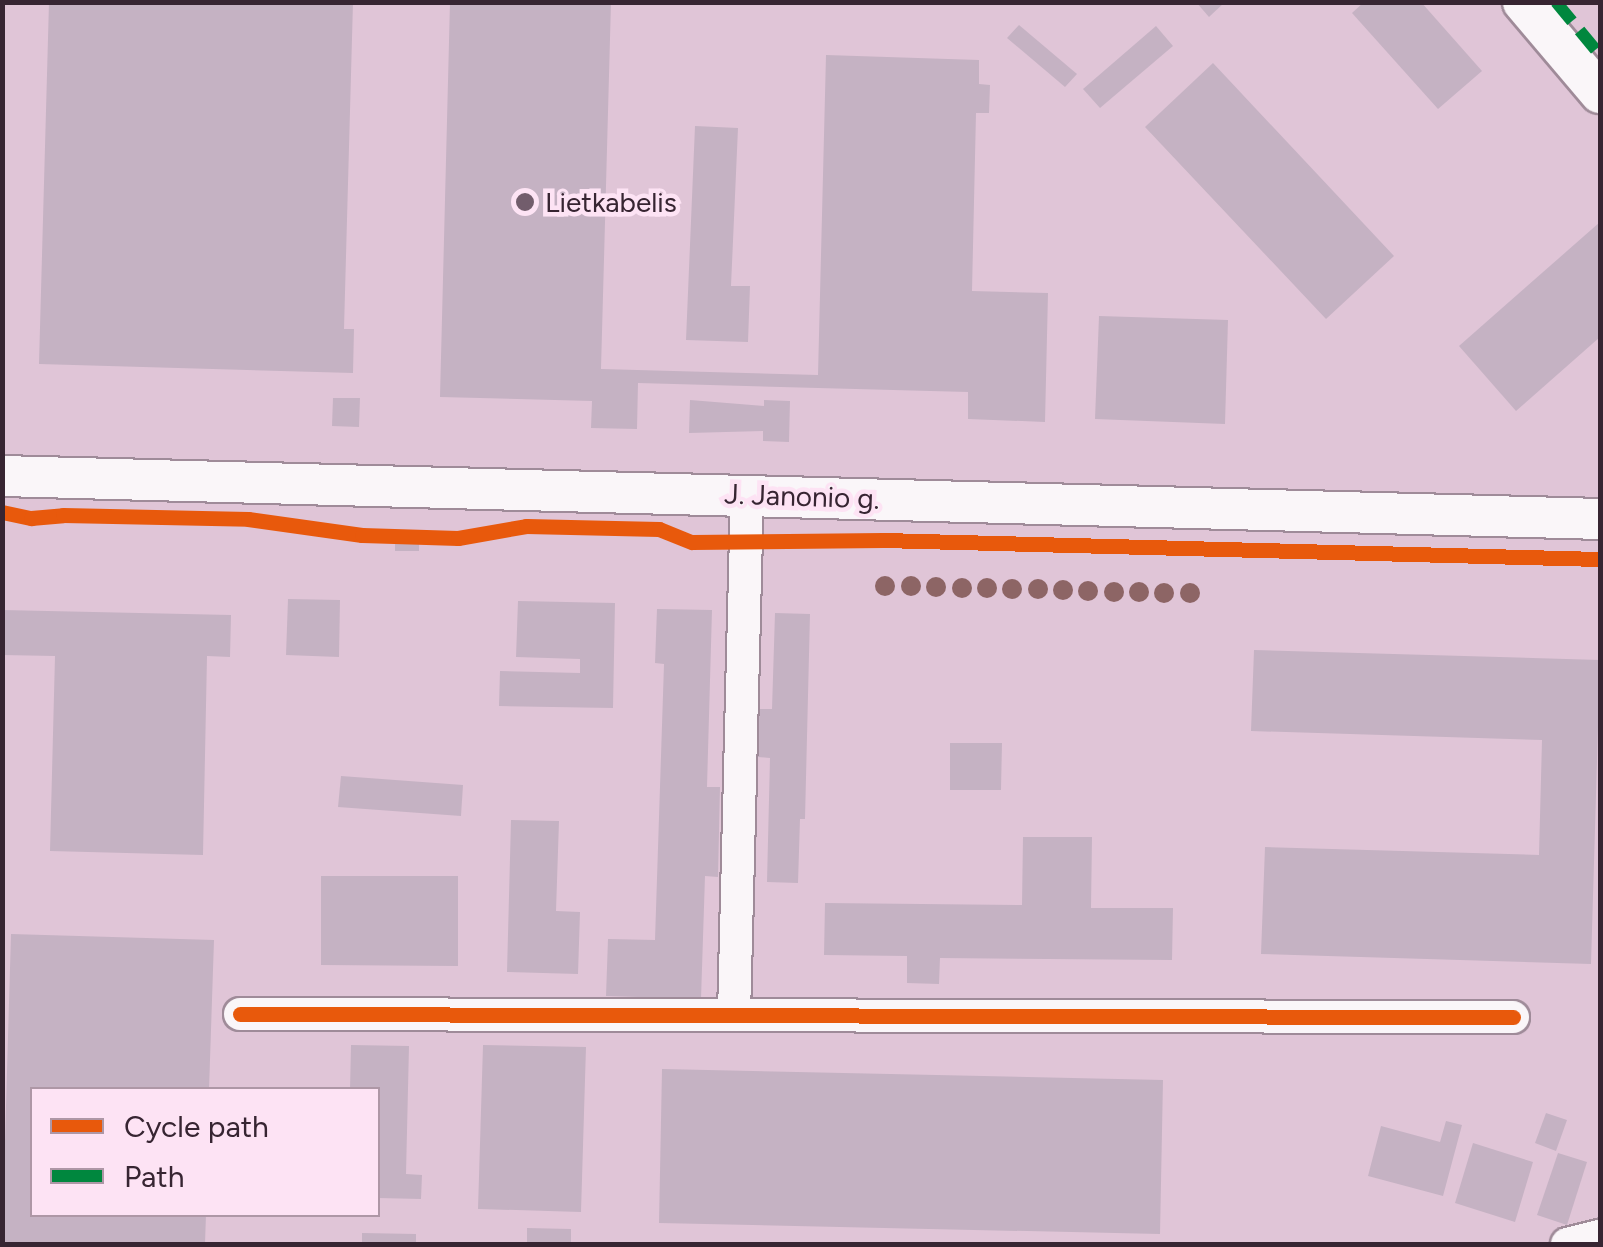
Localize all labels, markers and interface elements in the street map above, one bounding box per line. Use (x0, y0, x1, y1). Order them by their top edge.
place label: Lietkabelis (545, 185, 677, 219)
marker: Lietkabelis (514, 191, 536, 213)
street label: J. Janonio g. (724, 477, 880, 515)
legend (30, 1087, 380, 1217)
text: Cycle path (124, 1108, 269, 1145)
text: Path (124, 1158, 184, 1195)

